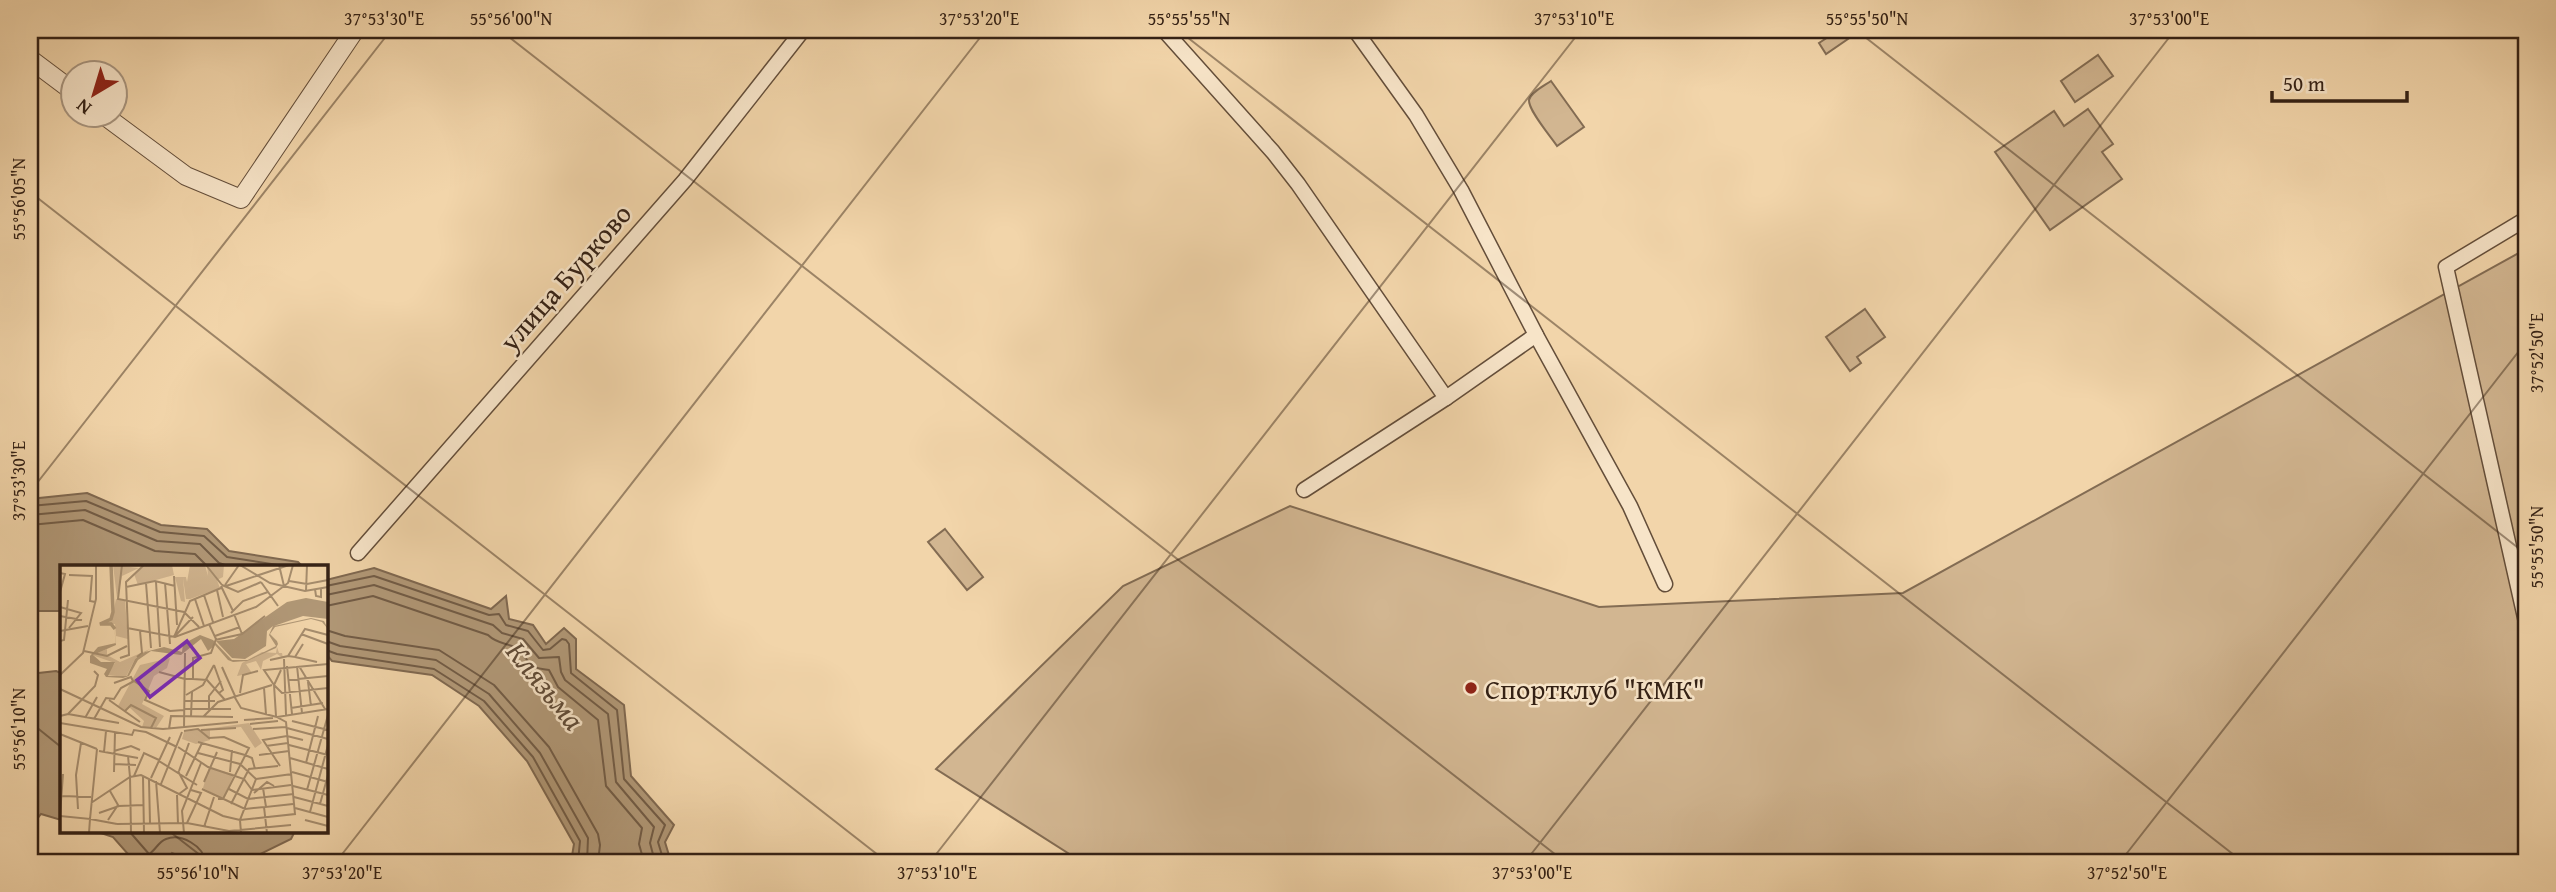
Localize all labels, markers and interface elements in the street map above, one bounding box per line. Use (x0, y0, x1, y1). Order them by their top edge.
text: 37°53'30"E (344, 5, 424, 32)
text: 55°56'00"N (470, 5, 553, 32)
text: 37°53'20"E (939, 5, 1019, 32)
text: 55°55'55"N (1148, 5, 1231, 32)
text: 37°53'10"E (1534, 5, 1614, 32)
text: 55°55'50"N (1826, 5, 1909, 32)
text: 37°53'00"E (2129, 5, 2209, 32)
north arrow (60, 60, 130, 130)
scale bar (2272, 60, 2407, 104)
text: 50 m (2283, 68, 2325, 99)
text: N (70, 92, 97, 122)
text: 55°56'05"N (5, 157, 32, 240)
street label: улица Бурково (489, 194, 641, 361)
text: 37°52'50"E (2523, 313, 2550, 393)
text: 37°53'30"E (5, 441, 32, 521)
text: 55°55'50"N (2523, 505, 2550, 588)
inset map (60, 565, 327, 832)
water label: Клязьма (496, 631, 596, 739)
place label: Спортклуб "КМК" (1485, 668, 1705, 709)
marker: Спортклуб "КМК" (1463, 680, 1479, 696)
text: 55°56'10"N (5, 687, 32, 770)
text: 55°56'10"N (157, 859, 240, 886)
text: 37°53'20"E (302, 859, 382, 886)
text: 37°53'10"E (897, 859, 977, 886)
text: 37°53'00"E (1492, 859, 1572, 886)
text: 37°52'50"E (2087, 859, 2167, 886)

